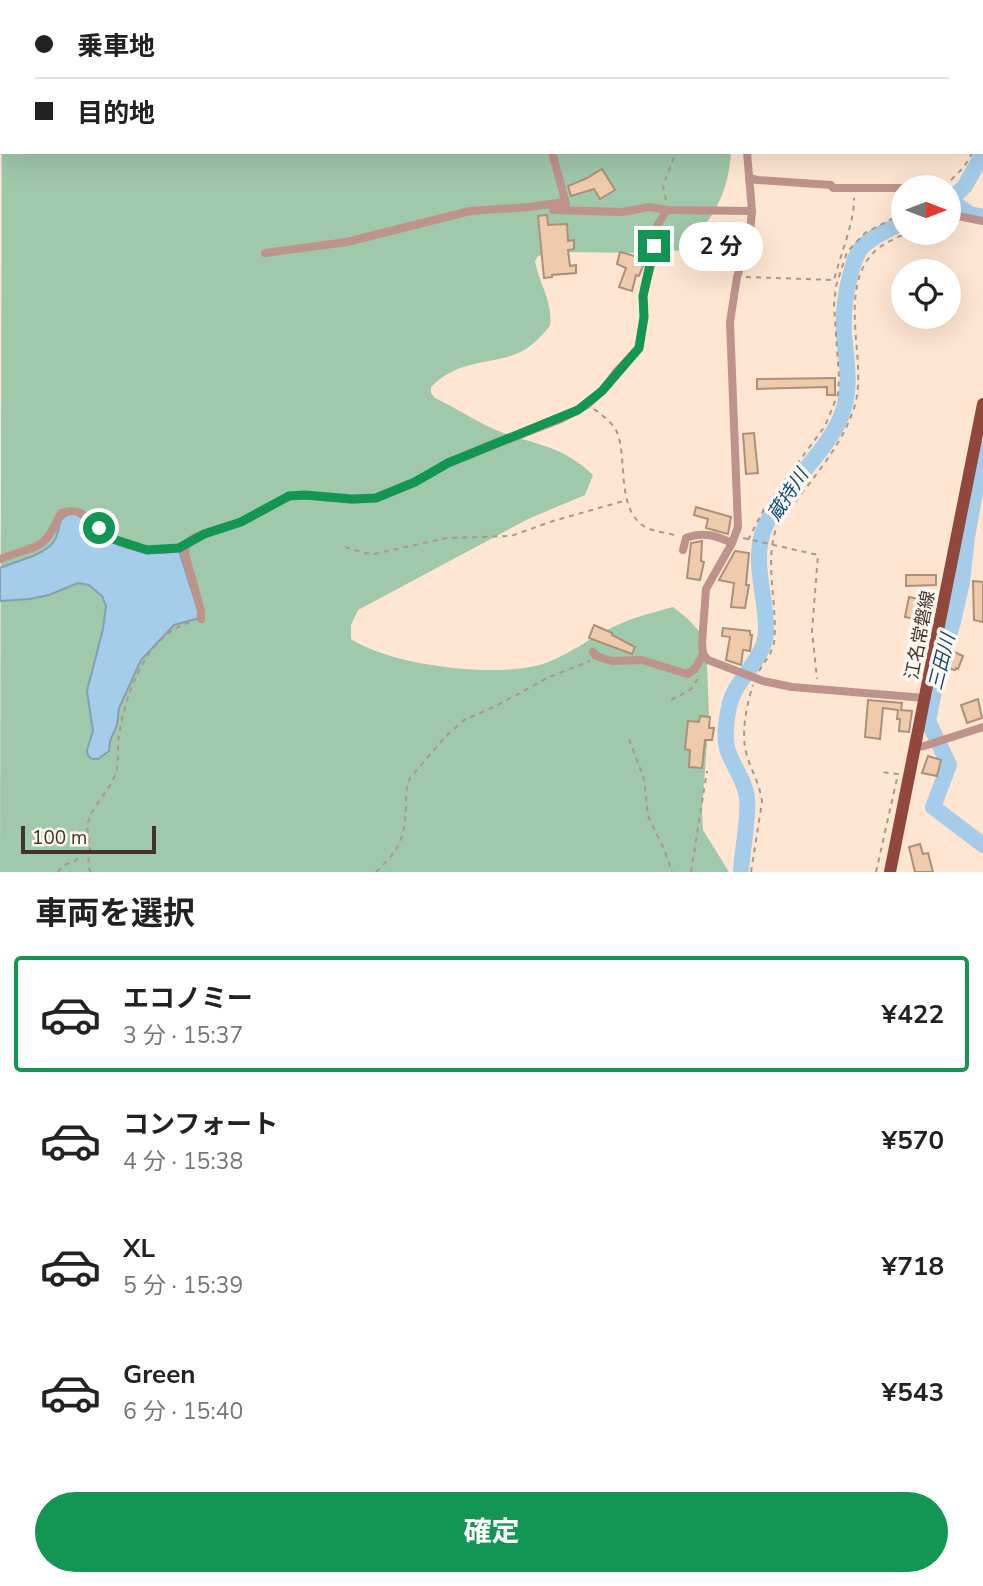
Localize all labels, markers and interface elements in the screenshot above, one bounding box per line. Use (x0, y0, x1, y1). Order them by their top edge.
text: 乗車地 (77, 29, 155, 64)
text: 目的地 (77, 96, 155, 131)
north arrow (891, 175, 961, 245)
map controls (891, 175, 961, 329)
callout: 2 分 (678, 222, 762, 270)
route end (638, 230, 670, 262)
text: 2 分 (699, 231, 743, 262)
button: locate (891, 259, 961, 329)
water label: 蔵持川 (762, 462, 816, 526)
route start (83, 512, 115, 544)
street label: 江名常磐線 (900, 589, 940, 681)
water label: 三田川 (922, 629, 962, 693)
scale bar (21, 823, 156, 855)
text: 100 m (32, 825, 87, 851)
text: 車両を選択 (35, 892, 195, 935)
text: エコノミー (123, 981, 253, 1016)
icon: car (39, 983, 102, 1046)
text: ¥422 (882, 997, 944, 1032)
text: 3 分 · 15:37 (123, 1020, 243, 1051)
text: コンフォート (123, 1107, 278, 1142)
icon: car (39, 1109, 102, 1172)
text: ¥570 (882, 1123, 944, 1158)
text: 4 分 · 15:38 (123, 1146, 243, 1177)
text: XL (123, 1231, 155, 1266)
icon: car (39, 1235, 102, 1298)
text: ¥718 (882, 1249, 944, 1284)
text: 5 分 · 15:39 (123, 1270, 243, 1301)
text: Green (123, 1357, 196, 1392)
icon: car (39, 1361, 102, 1424)
text: ¥543 (882, 1375, 944, 1410)
text: 6 分 · 15:40 (123, 1396, 243, 1427)
button: 確定 (35, 1492, 948, 1572)

